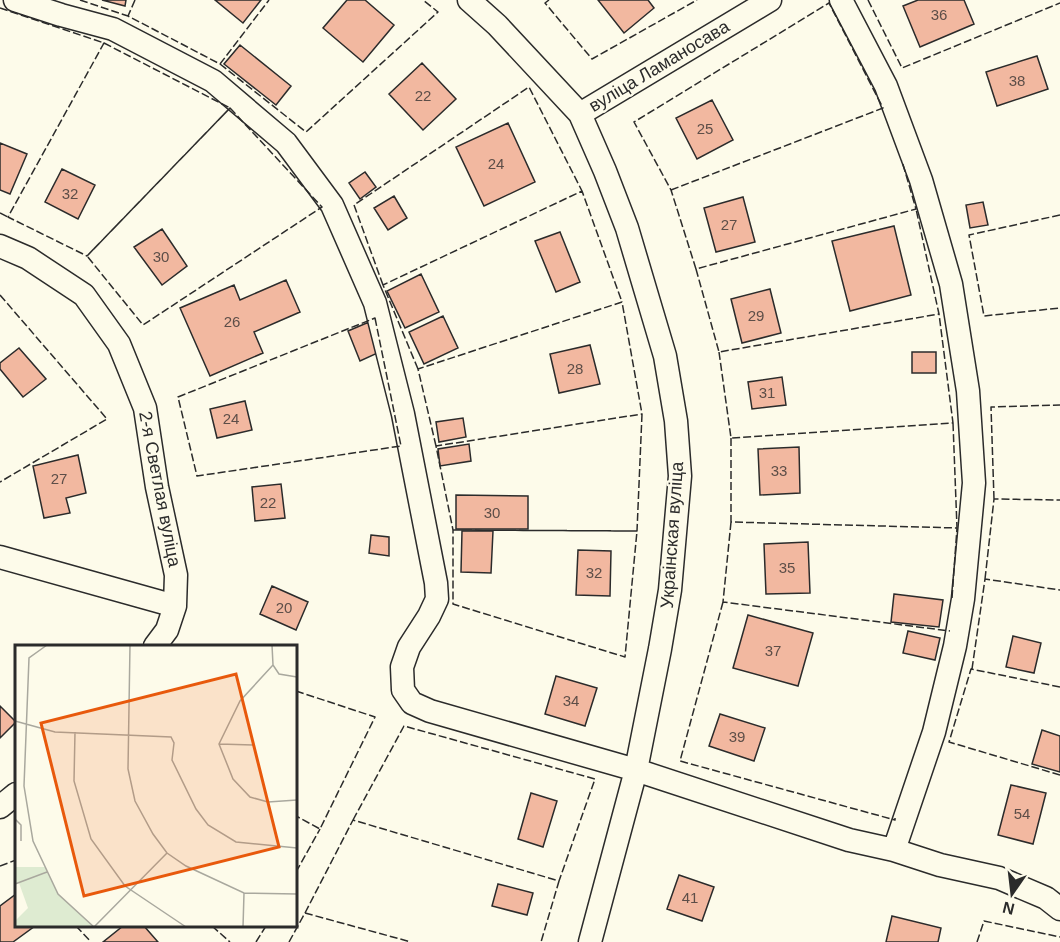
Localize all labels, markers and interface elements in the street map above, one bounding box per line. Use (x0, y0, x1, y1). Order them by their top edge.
house number: 36 (931, 6, 947, 23)
street label: вуліца Ламаносава (585, 16, 734, 116)
house number: 38 (1009, 72, 1025, 89)
house number: 22 (415, 87, 431, 104)
house number: 25 (697, 120, 713, 137)
house number: 24 (488, 155, 504, 172)
house number: 32 (62, 185, 78, 202)
house number: 27 (721, 216, 737, 233)
house number: 30 (153, 248, 169, 265)
house number: 29 (748, 307, 764, 324)
house number: 26 (224, 313, 240, 330)
house number: 28 (567, 360, 583, 377)
house number: 31 (759, 384, 775, 401)
street label: 2-я Светлая вуліца (135, 409, 185, 570)
house number: 24 (223, 410, 239, 427)
street label: Украінская вуліца (657, 460, 687, 609)
house number: 33 (771, 462, 787, 479)
house number: 27 (51, 470, 67, 487)
house number: 22 (260, 494, 276, 511)
house number: 30 (484, 504, 500, 521)
house number: 35 (779, 559, 795, 576)
house number: 32 (586, 564, 602, 581)
house number: 20 (276, 599, 292, 616)
house number: 37 (765, 642, 781, 659)
inset map (15, 645, 297, 927)
house number: 34 (563, 692, 579, 709)
house number: 39 (729, 728, 745, 745)
house number: 54 (1014, 805, 1030, 822)
north arrow (982, 864, 1042, 924)
house number: 41 (682, 889, 698, 906)
text: N (1001, 898, 1016, 918)

